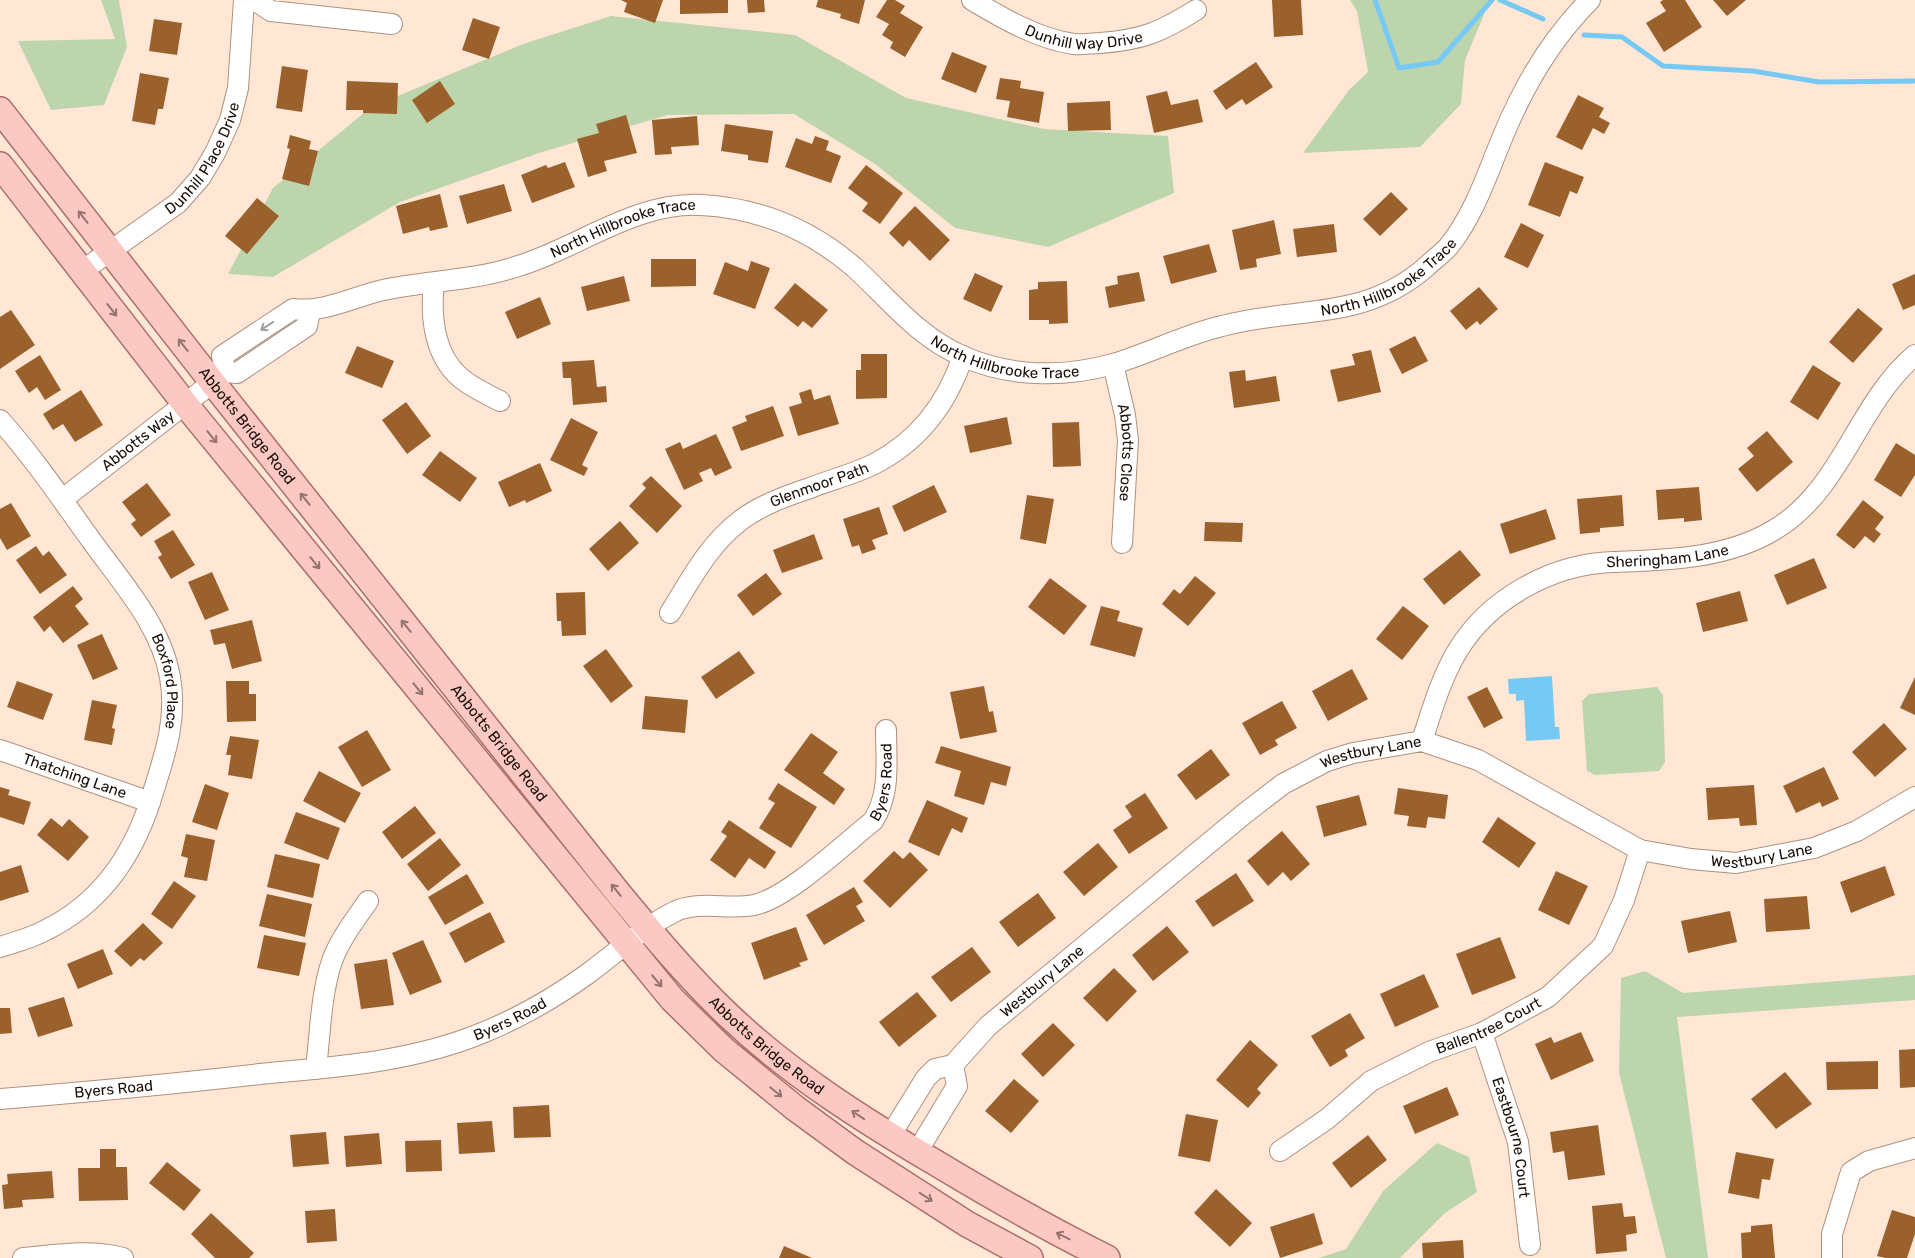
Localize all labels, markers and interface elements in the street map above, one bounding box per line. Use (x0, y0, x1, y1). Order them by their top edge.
street label: Dunhill Way Drive (1022, 21, 1145, 53)
street label: Dunhill Place Drive (162, 101, 243, 218)
street label: North Hillbrooke Trace (547, 196, 696, 262)
one-way arrow (77, 211, 88, 224)
street label: North Hillbrooke Trace (1319, 235, 1461, 320)
one-way arrow (106, 303, 117, 316)
one-way arrow (260, 321, 274, 331)
street label: North Hillbrooke Trace (927, 332, 1080, 382)
one-way arrow (177, 339, 188, 352)
street label: Abbotts Bridge Road (195, 364, 299, 488)
street label: Abbotts Close (1114, 402, 1137, 502)
street label: Abbotts Way (98, 407, 178, 475)
one-way arrow (207, 431, 218, 444)
street label: Glenmoor Path (767, 459, 872, 511)
one-way arrow (299, 493, 310, 506)
street label: Sheringham Lane (1606, 541, 1731, 571)
one-way arrow (309, 556, 320, 569)
one-way arrow (401, 620, 412, 633)
street label: Boxford Place (148, 631, 181, 730)
street label: Abbotts Bridge Road (447, 681, 551, 805)
one-way arrow (412, 682, 423, 695)
street label: Westbury Lane (1317, 732, 1423, 772)
street label: Byers Road (866, 743, 896, 824)
street label: Thatching Lane (20, 750, 129, 802)
street label: Westbury Lane (1710, 839, 1814, 872)
one-way arrow (611, 884, 622, 897)
street label: Westbury Lane (997, 941, 1087, 1021)
one-way arrow (652, 975, 663, 988)
street label: Abbotts Bridge Road (705, 992, 828, 1099)
street label: Ballentree Court (1434, 993, 1544, 1058)
street label: Byers Road (471, 994, 550, 1045)
street label: Eastbourne Court (1488, 1075, 1533, 1199)
street label: Byers Road (73, 1076, 154, 1102)
one-way arrow (769, 1087, 782, 1098)
one-way arrow (851, 1110, 865, 1120)
one-way arrow (919, 1192, 933, 1202)
one-way arrow (1056, 1231, 1071, 1241)

